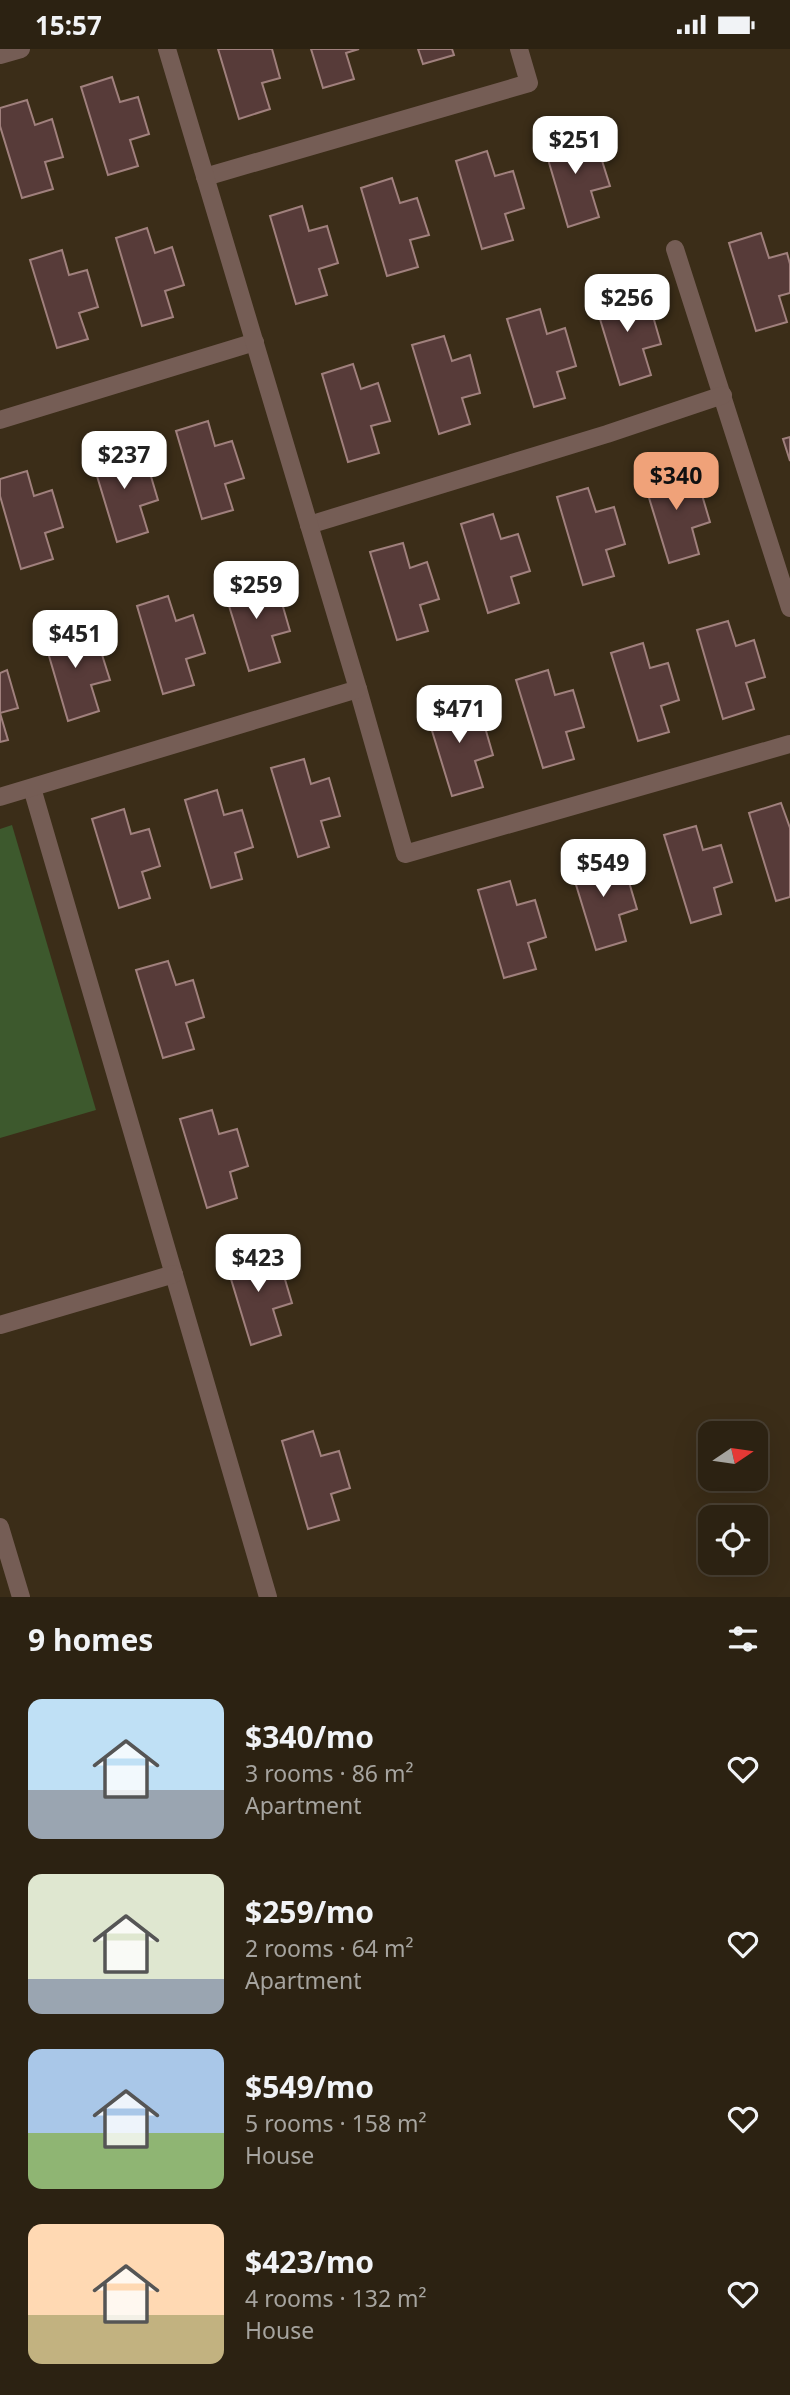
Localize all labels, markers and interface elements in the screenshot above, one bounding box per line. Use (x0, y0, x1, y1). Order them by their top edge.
text: 15:57 (35, 7, 102, 43)
pin: $251 (534, 117, 616, 176)
text: $251 (549, 123, 601, 155)
pin: $256 (586, 275, 668, 334)
text: $256 (601, 281, 653, 313)
pin: $237 (83, 431, 165, 491)
text: $237 (98, 438, 150, 470)
pin: $340 (635, 453, 717, 512)
text: $340 (650, 459, 702, 491)
pin: $259 (215, 561, 297, 621)
text: $259 (230, 568, 282, 600)
pin: $451 (34, 611, 116, 670)
text: $451 (49, 617, 101, 649)
pin: $471 (418, 685, 500, 745)
text: $471 (433, 692, 485, 724)
pin: $549 (562, 839, 644, 899)
text: $549 (577, 846, 629, 878)
pin: $423 (217, 1235, 299, 1294)
text: $423 (232, 1241, 284, 1273)
north arrow (698, 1421, 768, 1491)
map controls (698, 1421, 768, 1575)
button: locate (698, 1505, 768, 1575)
text: 9 homes (28, 1619, 153, 1660)
icon: filters (724, 1620, 762, 1658)
text: $340/mo (245, 1716, 374, 1757)
icon: home (84, 1727, 168, 1811)
icon: heart (724, 1750, 762, 1788)
text: 3 rooms · 86 m² (245, 1757, 414, 1789)
text: Apartment (245, 1789, 362, 1821)
text: $259/mo (245, 1891, 374, 1932)
icon: home (84, 1902, 168, 1986)
icon: heart (724, 1925, 762, 1963)
text: 2 rooms · 64 m² (245, 1932, 414, 1964)
text: Apartment (245, 1964, 362, 1996)
text: $549/mo (245, 2066, 374, 2107)
icon: home (84, 2077, 168, 2161)
icon: heart (724, 2100, 762, 2138)
text: 5 rooms · 158 m² (245, 2107, 427, 2139)
text: House (245, 2139, 314, 2171)
text: $423/mo (245, 2241, 374, 2282)
icon: home (84, 2252, 168, 2336)
icon: heart (724, 2275, 762, 2313)
text: 4 rooms · 132 m² (245, 2282, 427, 2314)
text: House (245, 2314, 314, 2346)

